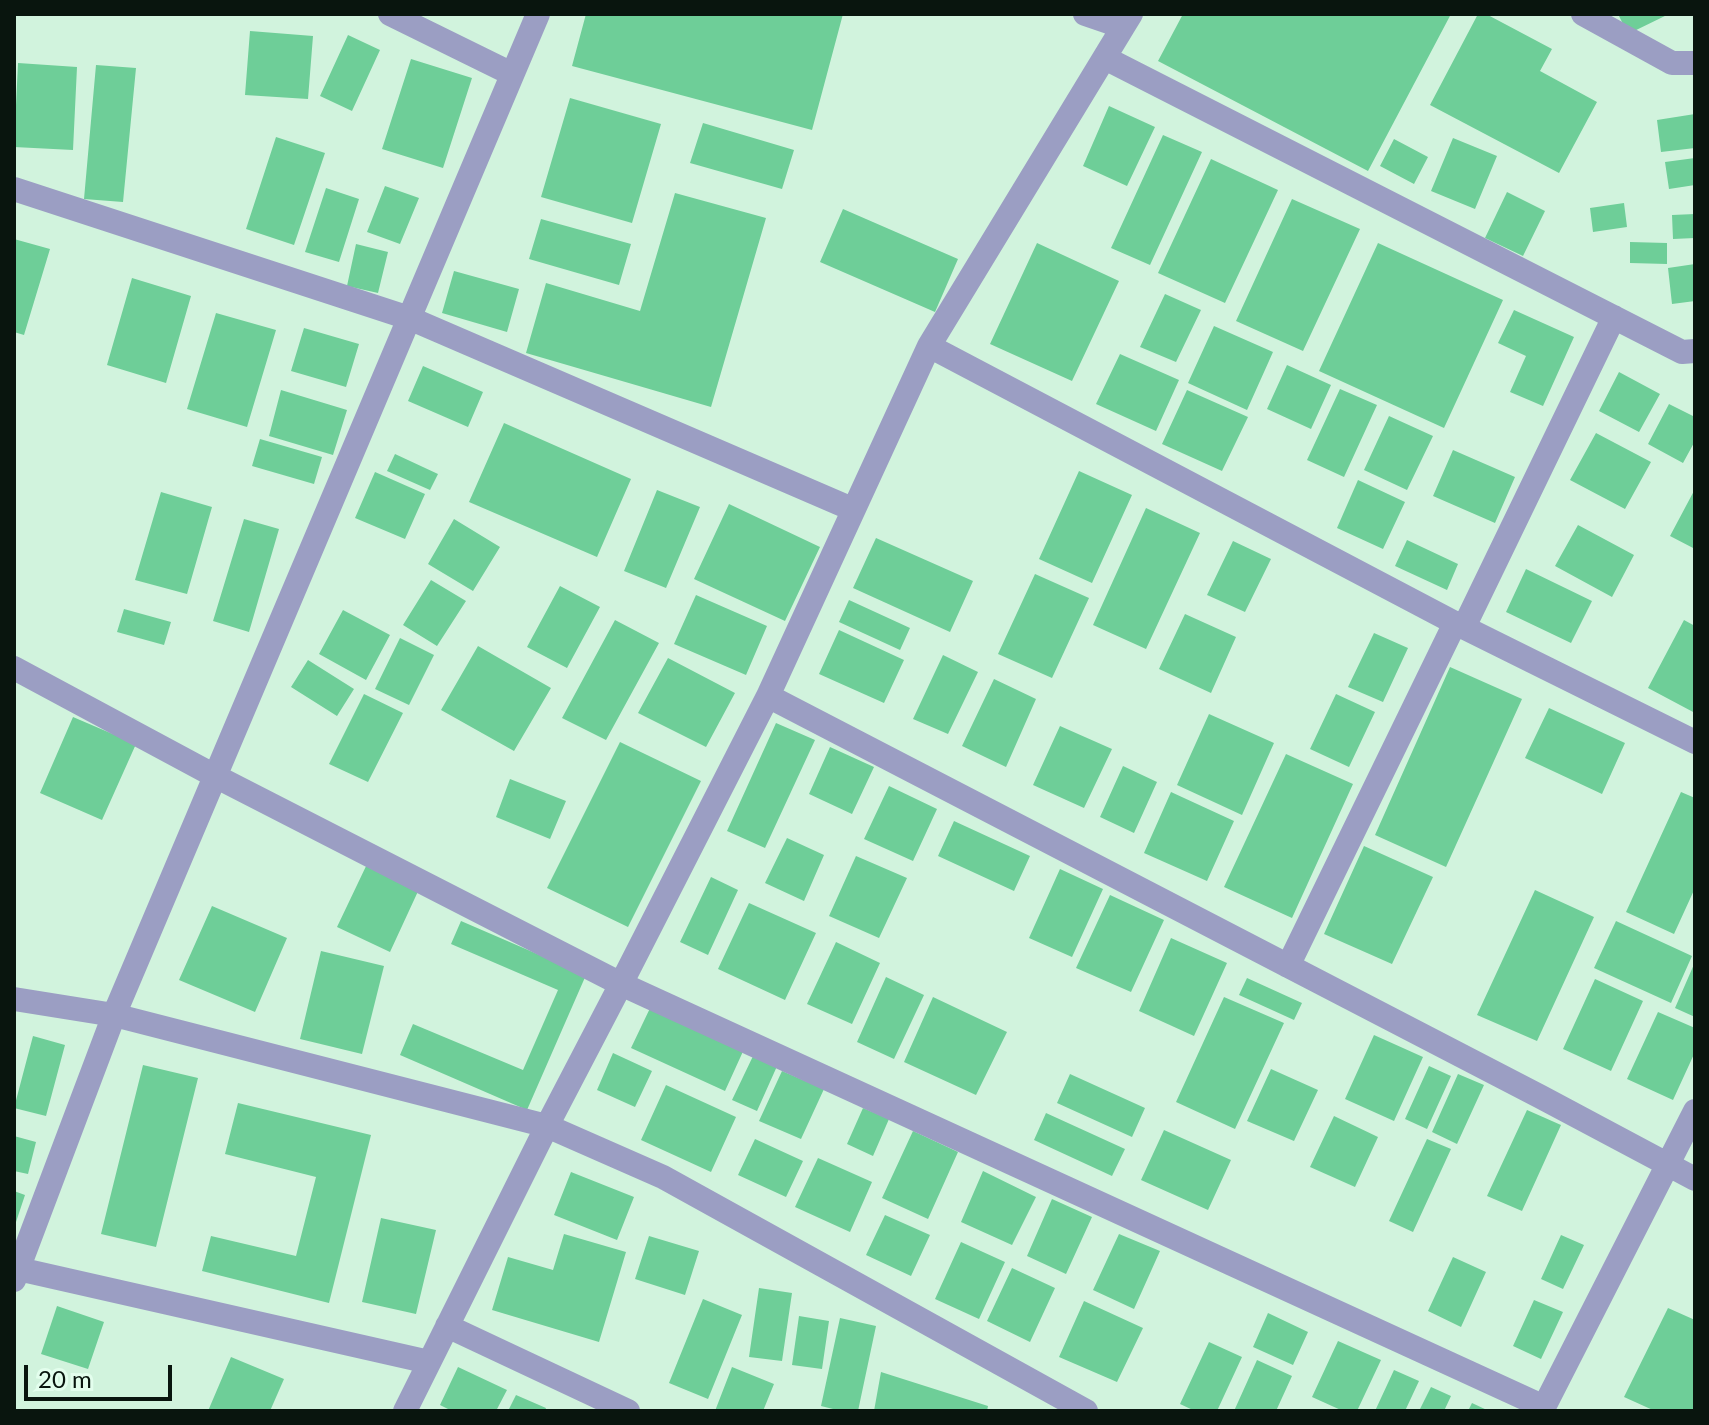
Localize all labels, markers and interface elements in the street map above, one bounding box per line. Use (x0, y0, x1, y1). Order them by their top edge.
scale bar (28, 1349, 176, 1399)
text: 20 m (38, 1364, 92, 1393)

